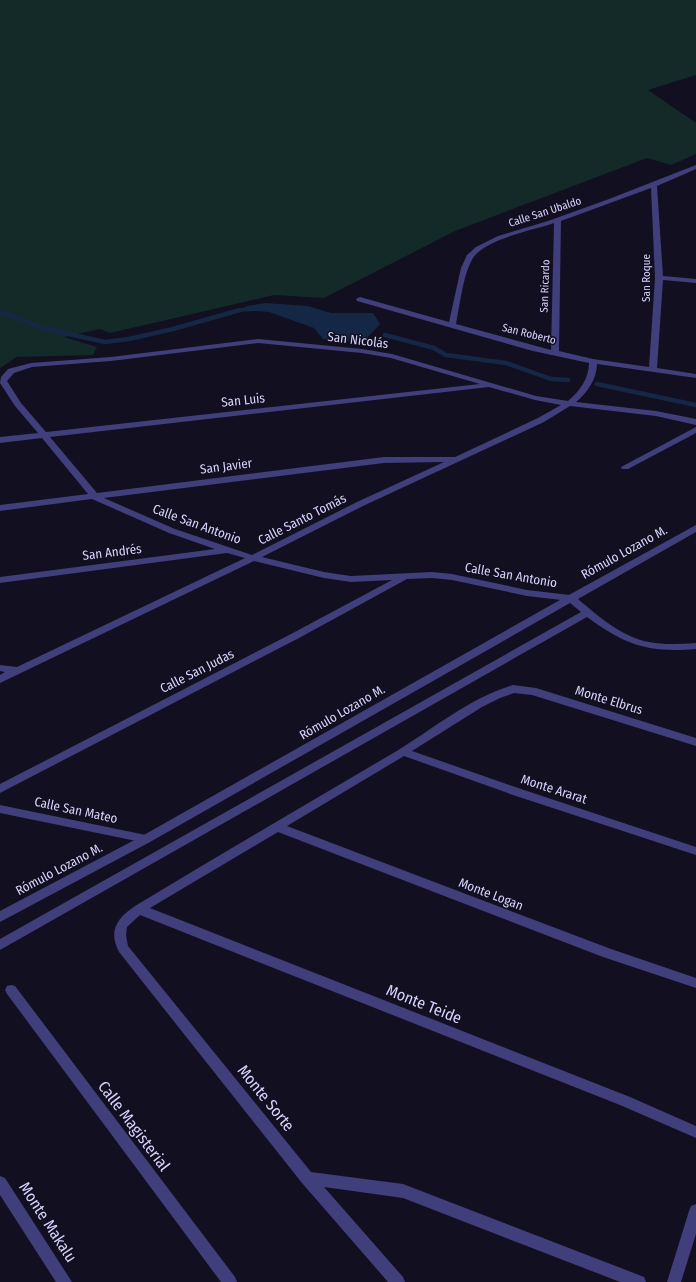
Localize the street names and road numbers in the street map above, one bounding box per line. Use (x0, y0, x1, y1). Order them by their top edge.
street label: Calle San Ubaldo (507, 194, 583, 230)
street label: San Roque (640, 254, 653, 302)
street label: San Ricardo (538, 259, 552, 313)
street label: San Roberto (501, 321, 558, 347)
street label: San Nicolás (327, 329, 390, 351)
street label: San Luis (220, 390, 266, 410)
street label: San Javier (199, 455, 253, 477)
street label: Calle Santo Tomás (256, 490, 349, 548)
street label: Calle San Antonio (151, 501, 244, 547)
street label: Rómulo Lozano M. (578, 522, 670, 582)
street label: San Andrés (82, 541, 143, 563)
street label: Calle San Antonio (464, 560, 558, 591)
street label: Calle San Judas (158, 646, 237, 696)
street label: Rómulo Lozano M. (297, 681, 388, 743)
street label: Monte Elbrus (573, 683, 645, 717)
street label: Monte Ararat (519, 771, 590, 807)
street label: Calle San Mateo (33, 794, 119, 826)
street label: Rómulo Lozano M. (13, 840, 105, 898)
street label: Monte Logan (457, 875, 525, 913)
street label: Monte Teide (383, 980, 465, 1028)
street label: Monte Sorte (234, 1061, 299, 1135)
street label: Calle Magisterial (94, 1077, 174, 1175)
street label: Monte Makalu (15, 1178, 81, 1266)

